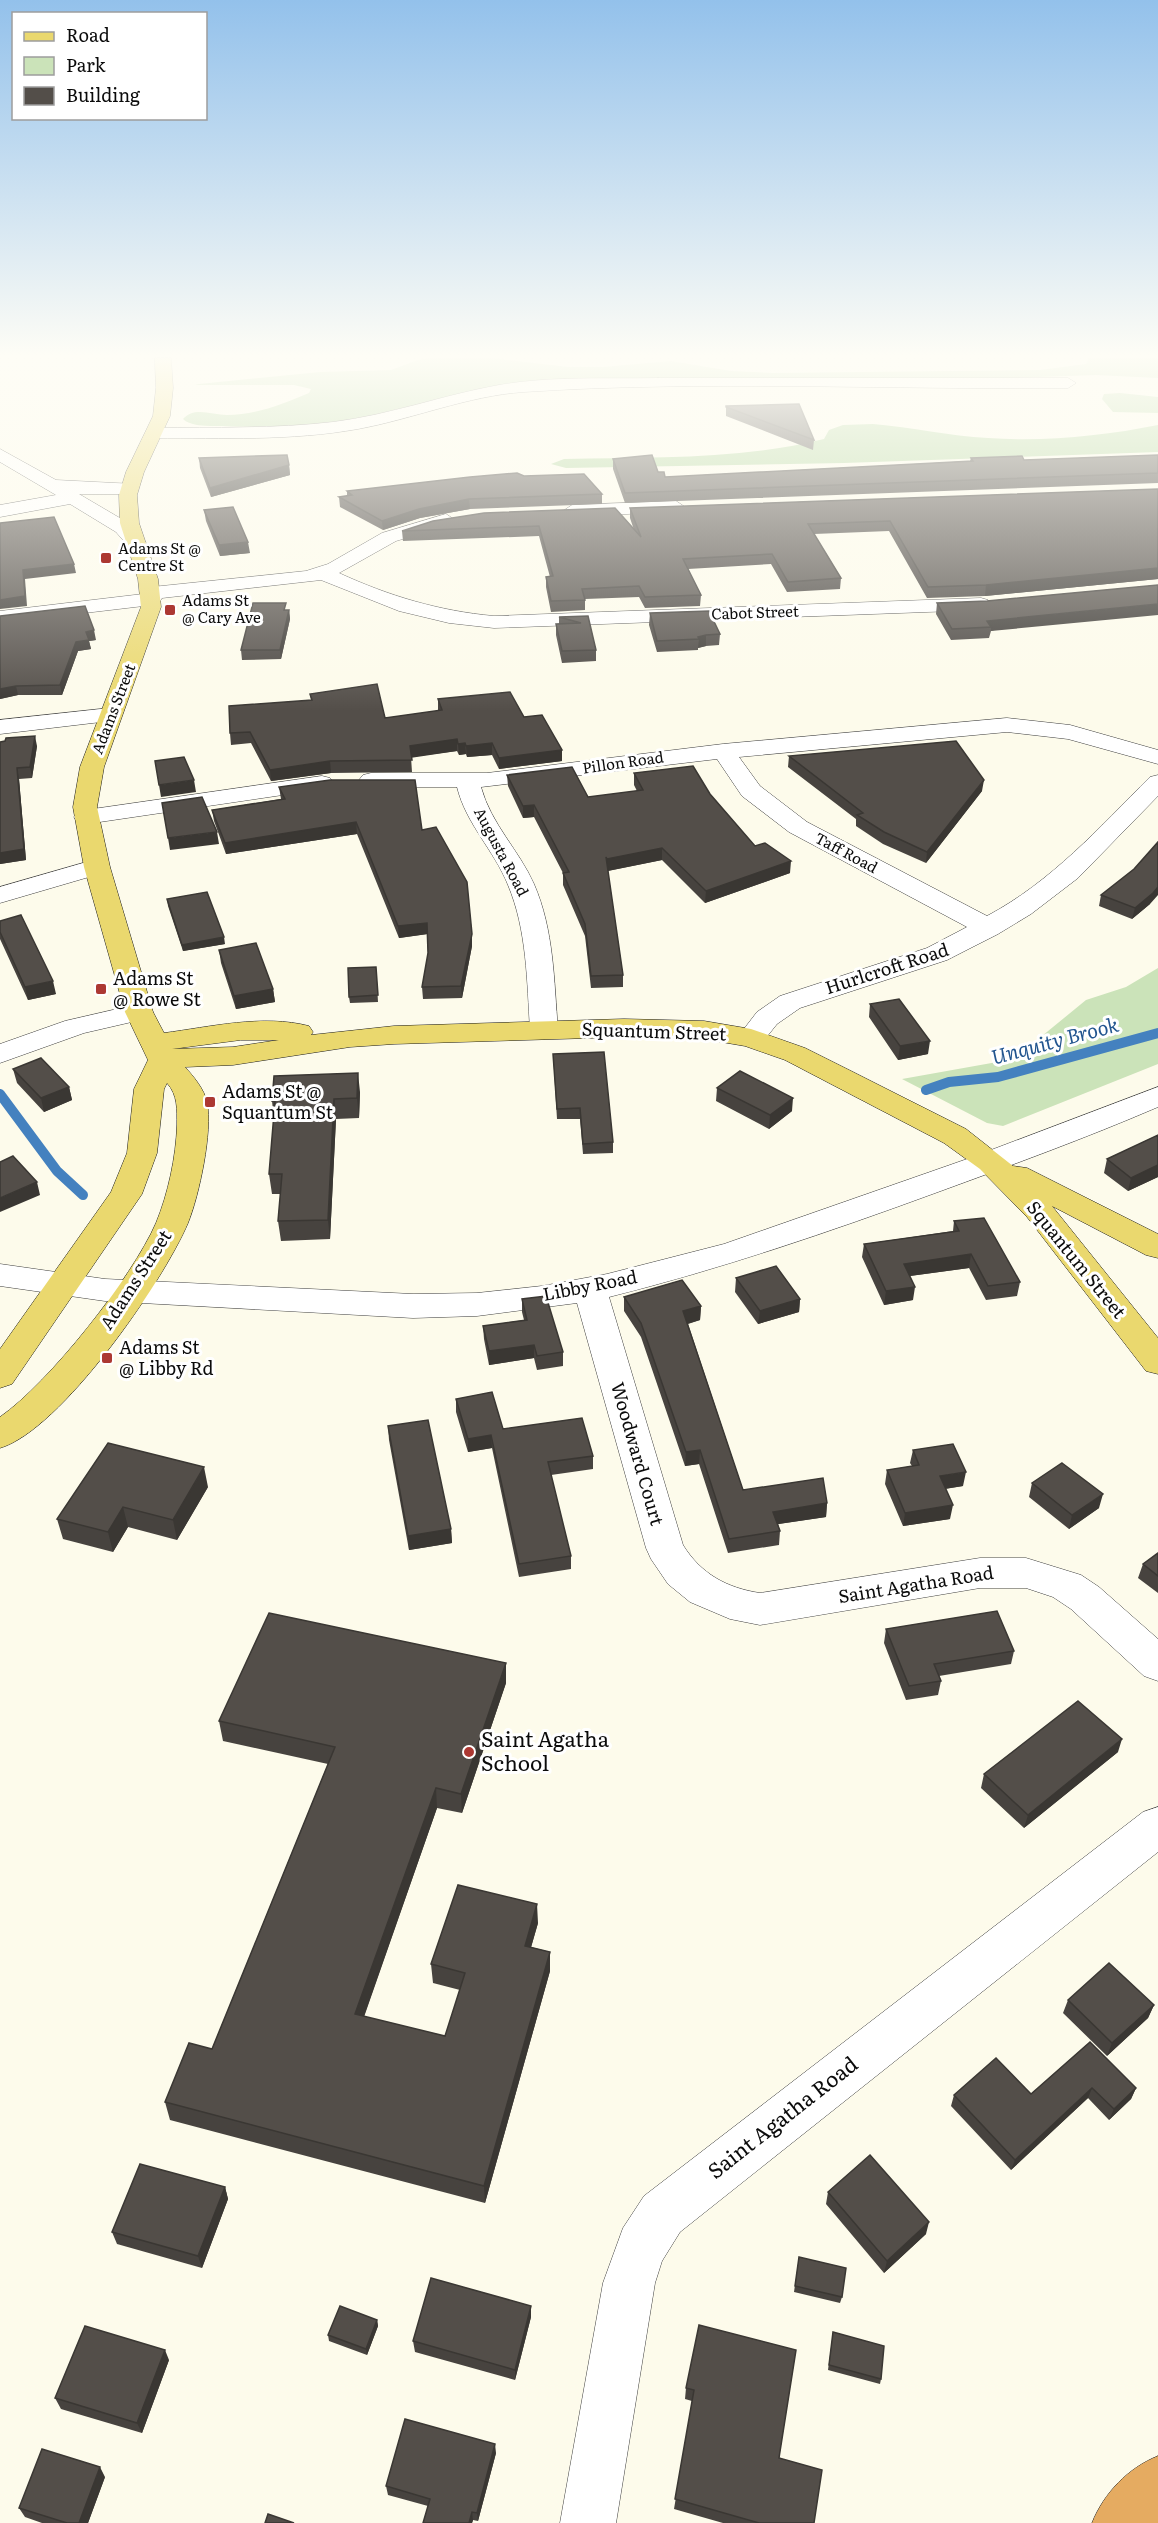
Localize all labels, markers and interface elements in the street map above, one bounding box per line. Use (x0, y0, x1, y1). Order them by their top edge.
legend (12, 12, 207, 120)
text: Road (66, 21, 110, 48)
text: Park (66, 51, 107, 78)
text: Building (66, 81, 141, 108)
place label: Adams St @ Centre St (118, 536, 201, 576)
marker: Adams St @ Centre St (99, 551, 113, 565)
place label: Adams St @ Cary Ave (182, 588, 261, 628)
street label: Cabot Street (711, 598, 799, 625)
marker: Adams St @ Cary Ave (163, 603, 177, 617)
street label: Adams Street (85, 660, 140, 757)
street label: Pillon Road (581, 744, 665, 779)
street label: Augusta Road (469, 803, 535, 900)
street label: Taff Road (811, 825, 882, 878)
street label: Hurlcroft Road (821, 935, 952, 1000)
place label: Adams St @ Rowe St (113, 964, 201, 1012)
marker: Adams St @ Rowe St (94, 982, 108, 996)
water label: Unquity Brook (988, 1008, 1121, 1070)
street label: Squantum Street (581, 1014, 728, 1047)
place label: Adams St @ Squantum St (222, 1077, 334, 1125)
marker: Adams St @ Squantum St (203, 1095, 217, 1109)
street label: Squantum Street (1021, 1194, 1134, 1324)
street label: Adams Street (92, 1223, 178, 1334)
street label: Libby Road (540, 1262, 639, 1307)
place label: Adams St @ Libby Rd (119, 1333, 214, 1381)
marker: Adams St @ Libby Rd (100, 1351, 114, 1365)
street label: Woodward Court (605, 1379, 672, 1529)
street label: Saint Agatha Road (836, 1558, 995, 1609)
place label: Saint Agatha School (481, 1722, 610, 1777)
marker: Saint Agatha School (462, 1745, 476, 1759)
street label: Saint Agatha Road (700, 2047, 863, 2185)

